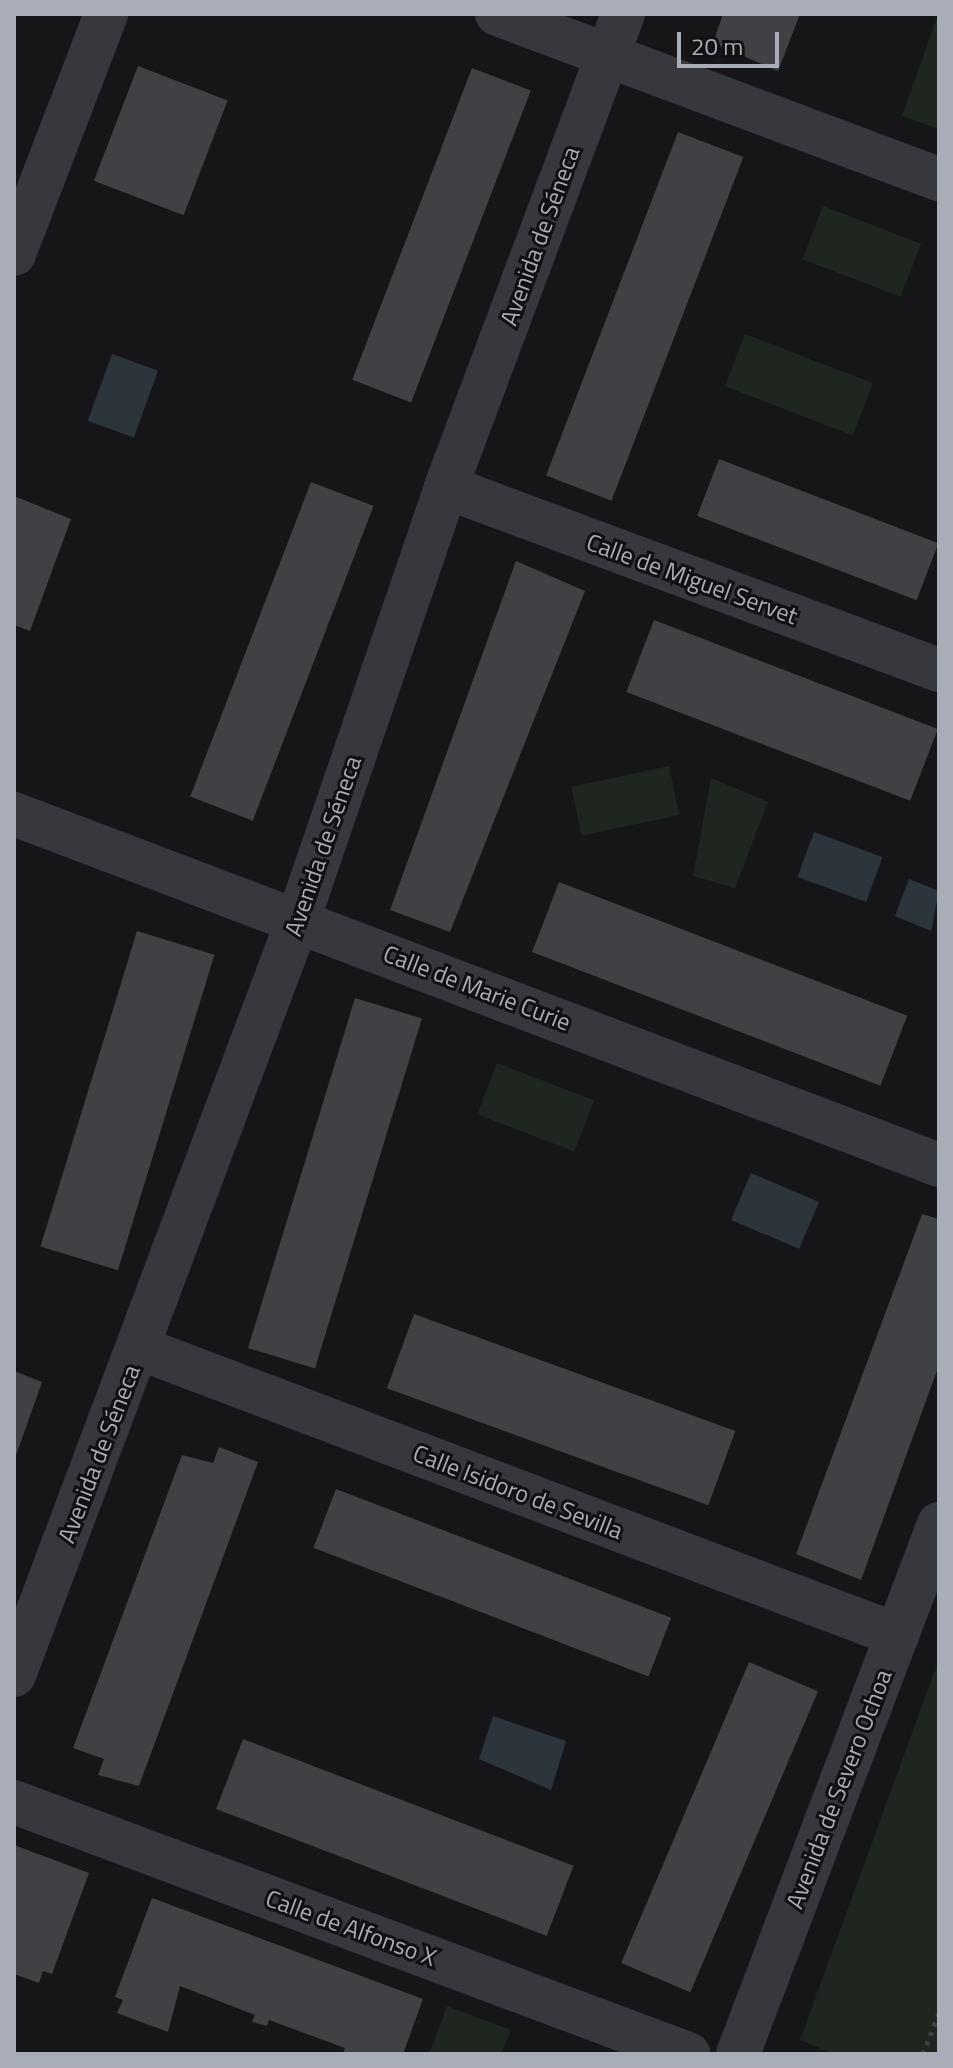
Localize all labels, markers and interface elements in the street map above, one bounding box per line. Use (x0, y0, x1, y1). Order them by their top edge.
scale bar (681, 16, 783, 66)
text: 20 m (691, 28, 743, 64)
street label: Avenida de Séneca (494, 143, 586, 329)
street label: Calle de Miguel Servet (583, 527, 801, 631)
street label: Avenida de Séneca (279, 752, 367, 940)
street label: Calle de Marie Curie (379, 939, 575, 1037)
street label: Avenida de Séneca (52, 1361, 146, 1547)
street label: Calle Isidoro de Sevilla (409, 1439, 627, 1545)
street label: Avenida de Severo Ochoa (780, 1665, 898, 1913)
street label: Calle de Alfonso X (262, 1884, 440, 1972)

